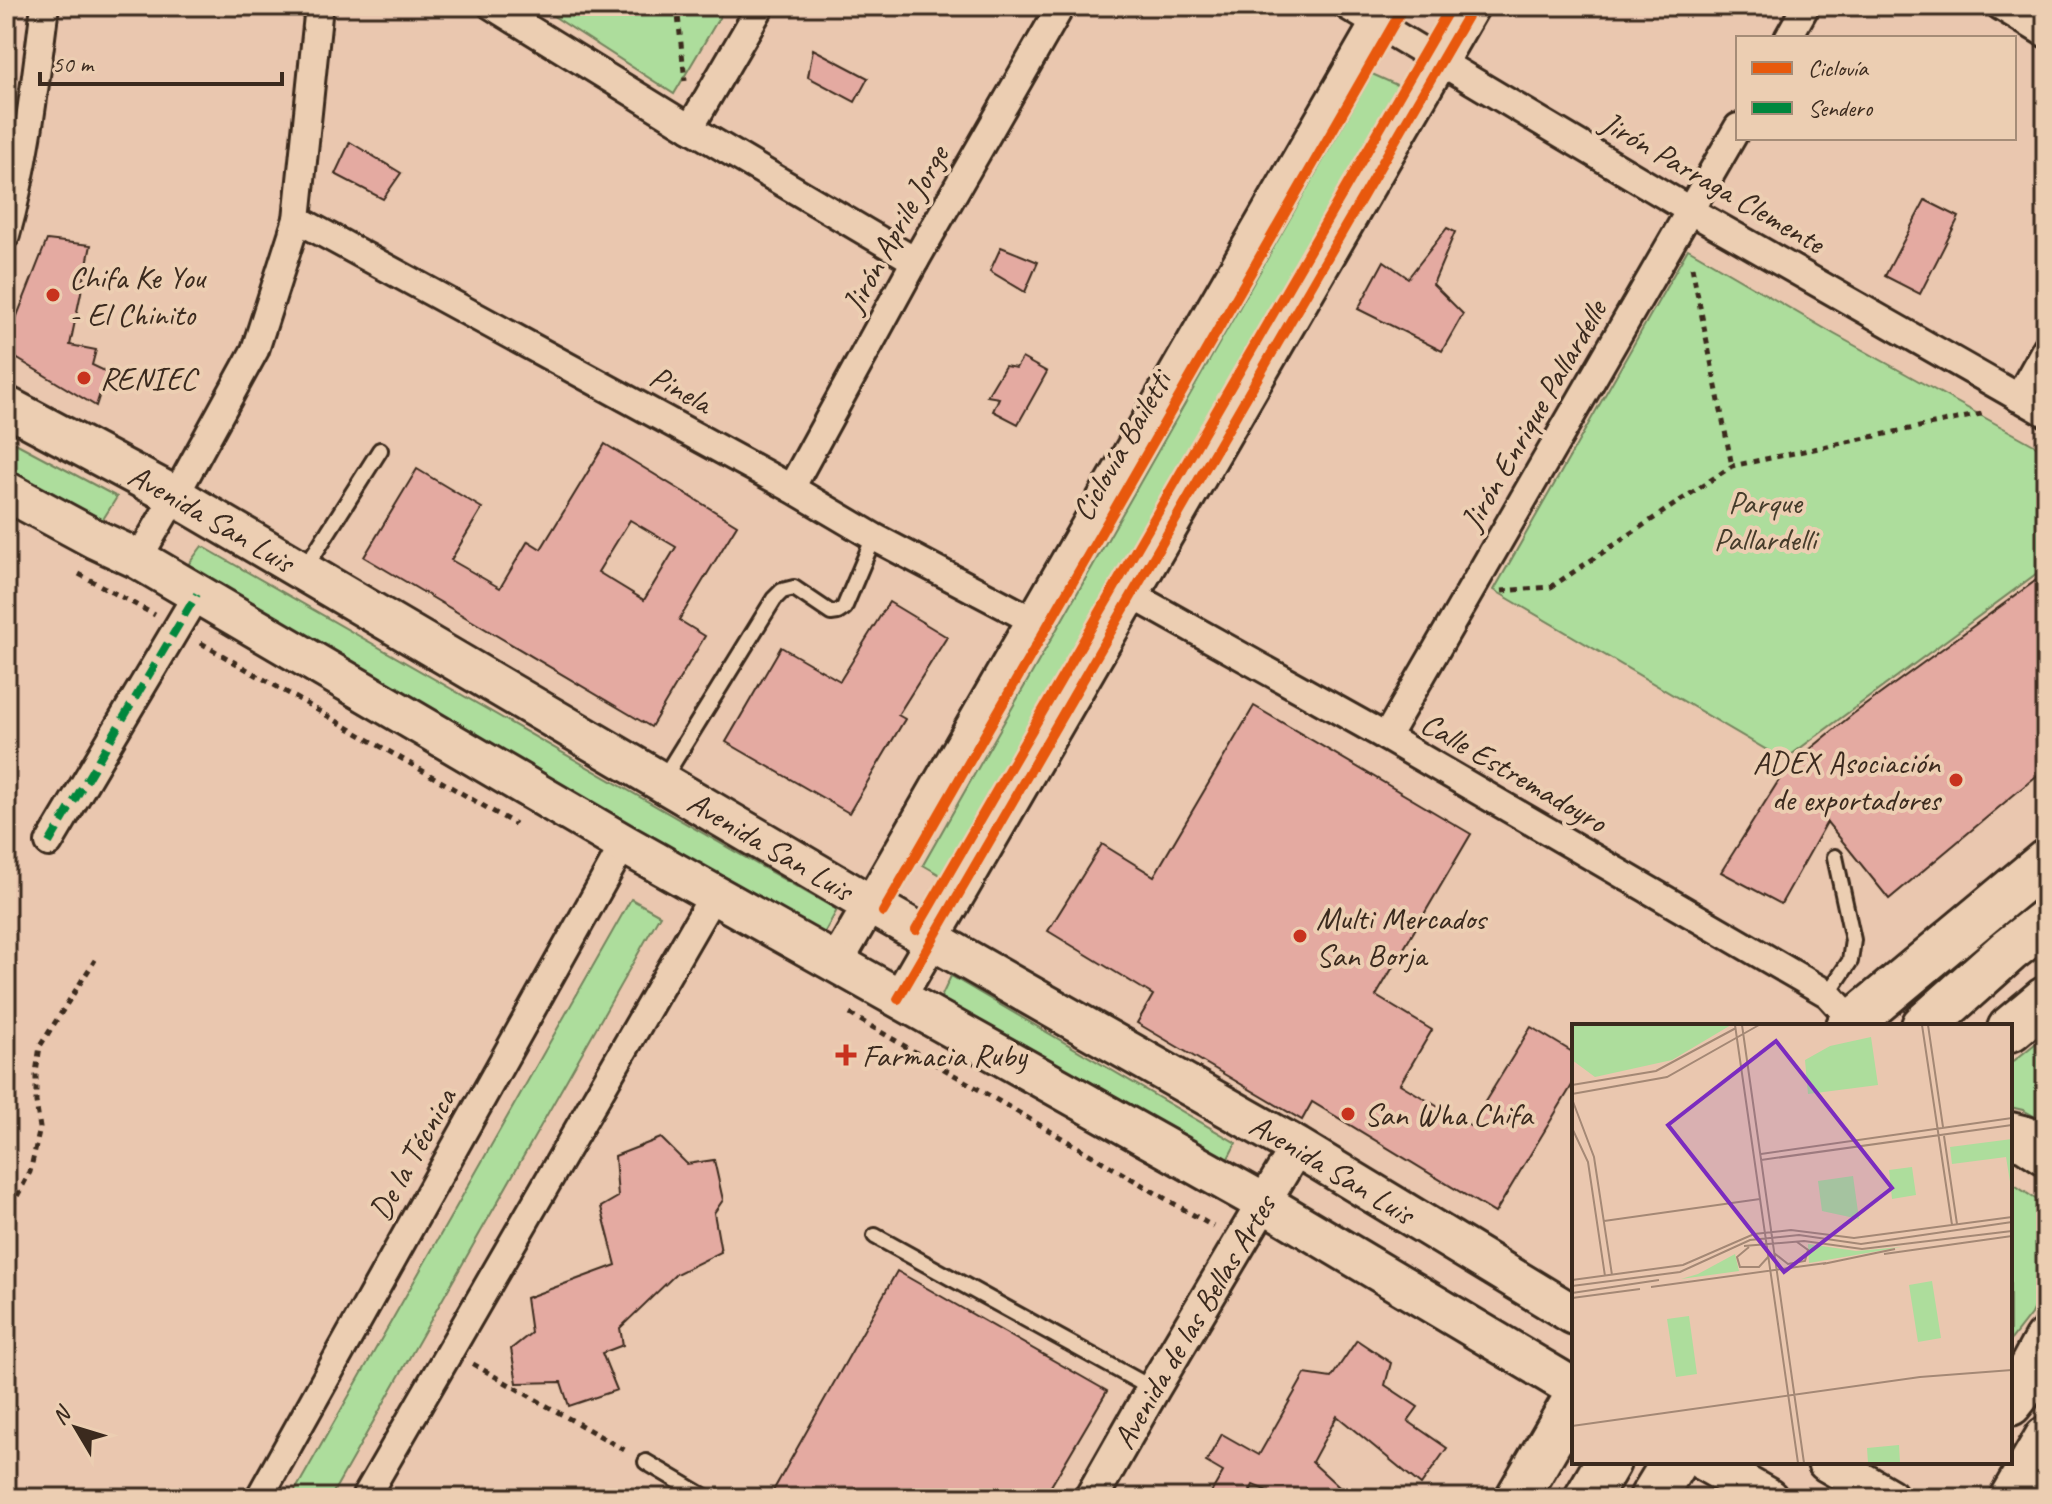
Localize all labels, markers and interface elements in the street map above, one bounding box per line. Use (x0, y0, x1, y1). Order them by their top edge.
scale bar (40, 36, 282, 86)
legend (1736, 36, 2016, 140)
text: 50 m (52, 49, 95, 79)
text: Ciclovía (1808, 53, 1869, 83)
text: Sendero (1808, 93, 1874, 123)
street label: Jirón Parraga Clemente (1592, 101, 1834, 264)
street label: Jirón Aprile Jorge (832, 136, 959, 322)
place label: Chifa Ke You - El Chinito (69, 257, 207, 335)
marker: Chifa Ke You - El Chinito (44, 286, 62, 304)
street label: Jirón Enrique Pallardelle (1450, 291, 1617, 539)
street label: Pinela (643, 356, 721, 424)
place label: RENIEC (100, 358, 200, 399)
street label: Ciclovía Bailetti (1062, 361, 1183, 528)
marker: RENIEC (75, 369, 93, 387)
street label: Avenida San Luis (121, 455, 303, 583)
park label: Parque Pallardelli (1714, 482, 1820, 560)
street label: Calle Estremadoyro (1413, 703, 1616, 843)
place label: ADEX Asociación de exportadores (1753, 742, 1942, 820)
marker: ADEX Asociación de exportadores (1947, 771, 1965, 789)
street label: Avenida San Luis (680, 782, 862, 912)
place label: Multi Mercados San Borja (1316, 898, 1489, 976)
marker: Multi Mercados San Borja (1291, 927, 1309, 945)
inset map (1572, 1024, 2012, 1464)
place label: Farmacia Ruby (862, 1035, 1028, 1076)
marker: Farmacia Ruby (837, 1046, 855, 1064)
street label: De la Técnica (359, 1079, 466, 1227)
place label: San Wha Chifa (1364, 1094, 1534, 1135)
street label: Avenida San Luis (1242, 1104, 1423, 1235)
marker: San Wha Chifa (1339, 1105, 1357, 1123)
street label: Avenida de las Bellas Artes (1103, 1185, 1286, 1456)
north arrow (36, 1388, 116, 1468)
text: N (46, 1400, 78, 1430)

